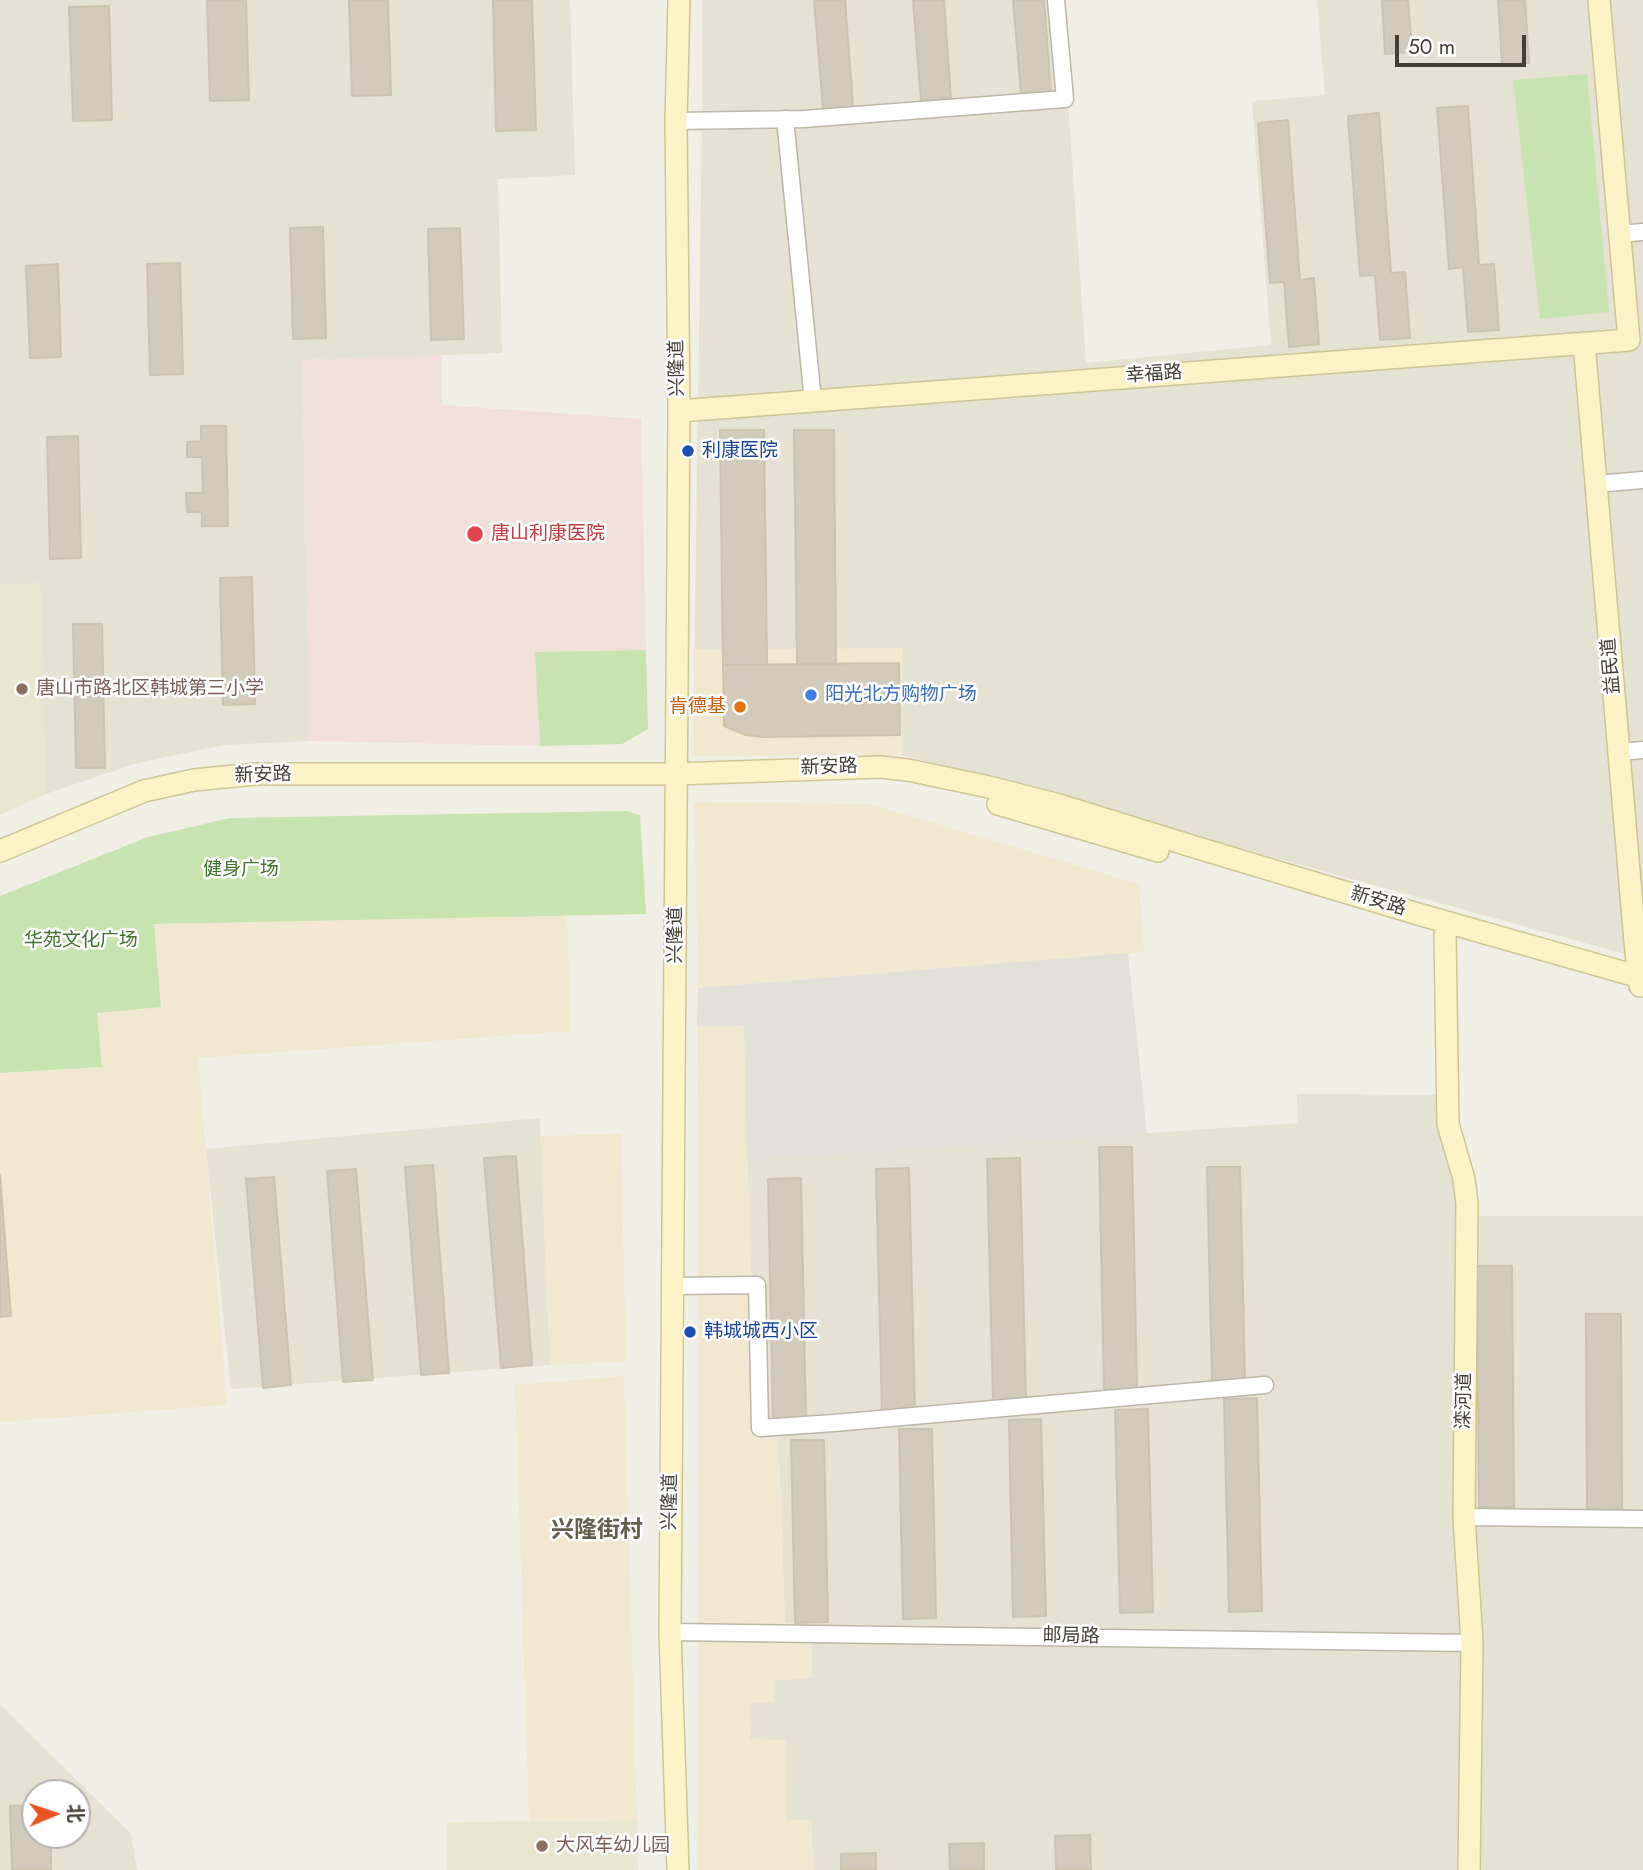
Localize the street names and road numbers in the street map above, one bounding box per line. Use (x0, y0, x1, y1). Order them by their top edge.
street label: 兴隆道 (666, 339, 690, 397)
street label: 幸福路 (1125, 362, 1183, 388)
street label: 益民道 (1598, 637, 1626, 695)
street label: 新安路 (800, 756, 858, 780)
street label: 新安路 (234, 764, 292, 788)
street label: 新安路 (1347, 883, 1409, 921)
street label: 兴隆道 (665, 907, 687, 963)
street label: 滦河道 (1453, 1372, 1477, 1430)
street label: 兴隆道 (659, 1473, 683, 1531)
street label: 邮局路 (1042, 1625, 1100, 1649)

